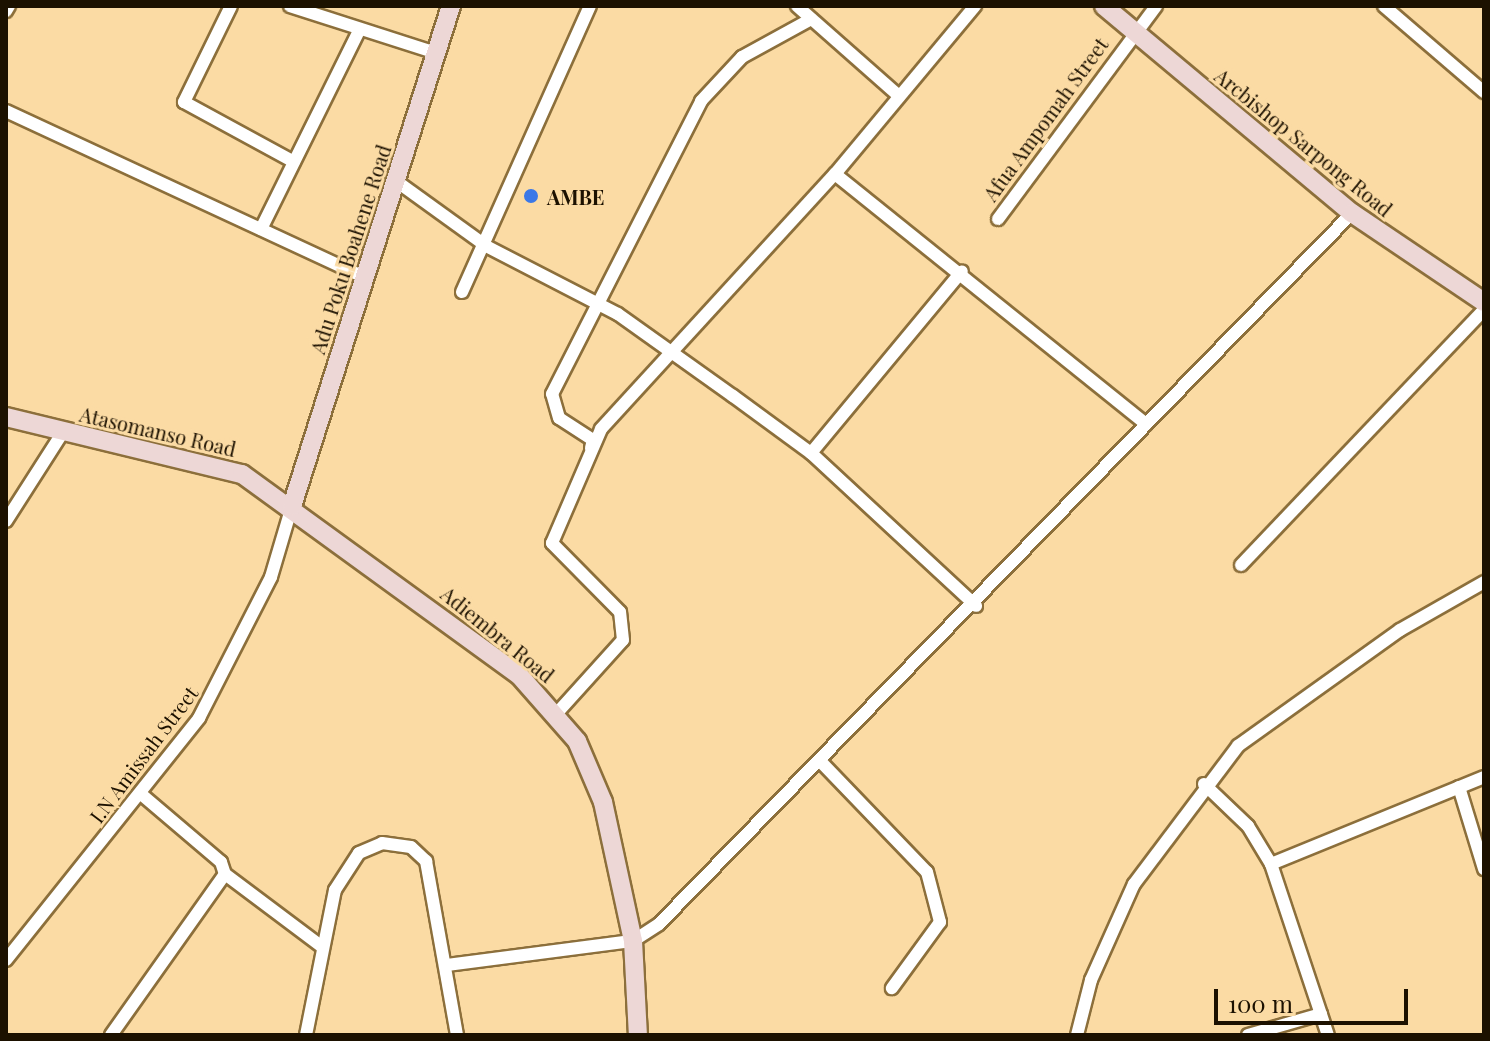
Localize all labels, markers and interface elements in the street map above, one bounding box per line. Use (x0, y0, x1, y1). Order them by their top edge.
street label: Afua Ampomah Street (977, 32, 1113, 206)
street label: Arcbishop Sarpong Road (1210, 63, 1398, 221)
street label: Adu Poku Boahene Road (305, 141, 395, 357)
place label: AMBE (547, 184, 605, 208)
marker: AMBE (522, 187, 540, 205)
street label: Atasomanso Road (78, 401, 238, 461)
street label: Adiembra Road (437, 581, 559, 687)
street label: I.N Amissah Street (84, 681, 202, 827)
scale bar (1218, 973, 1412, 1023)
text: 100 m (1228, 987, 1293, 1019)

